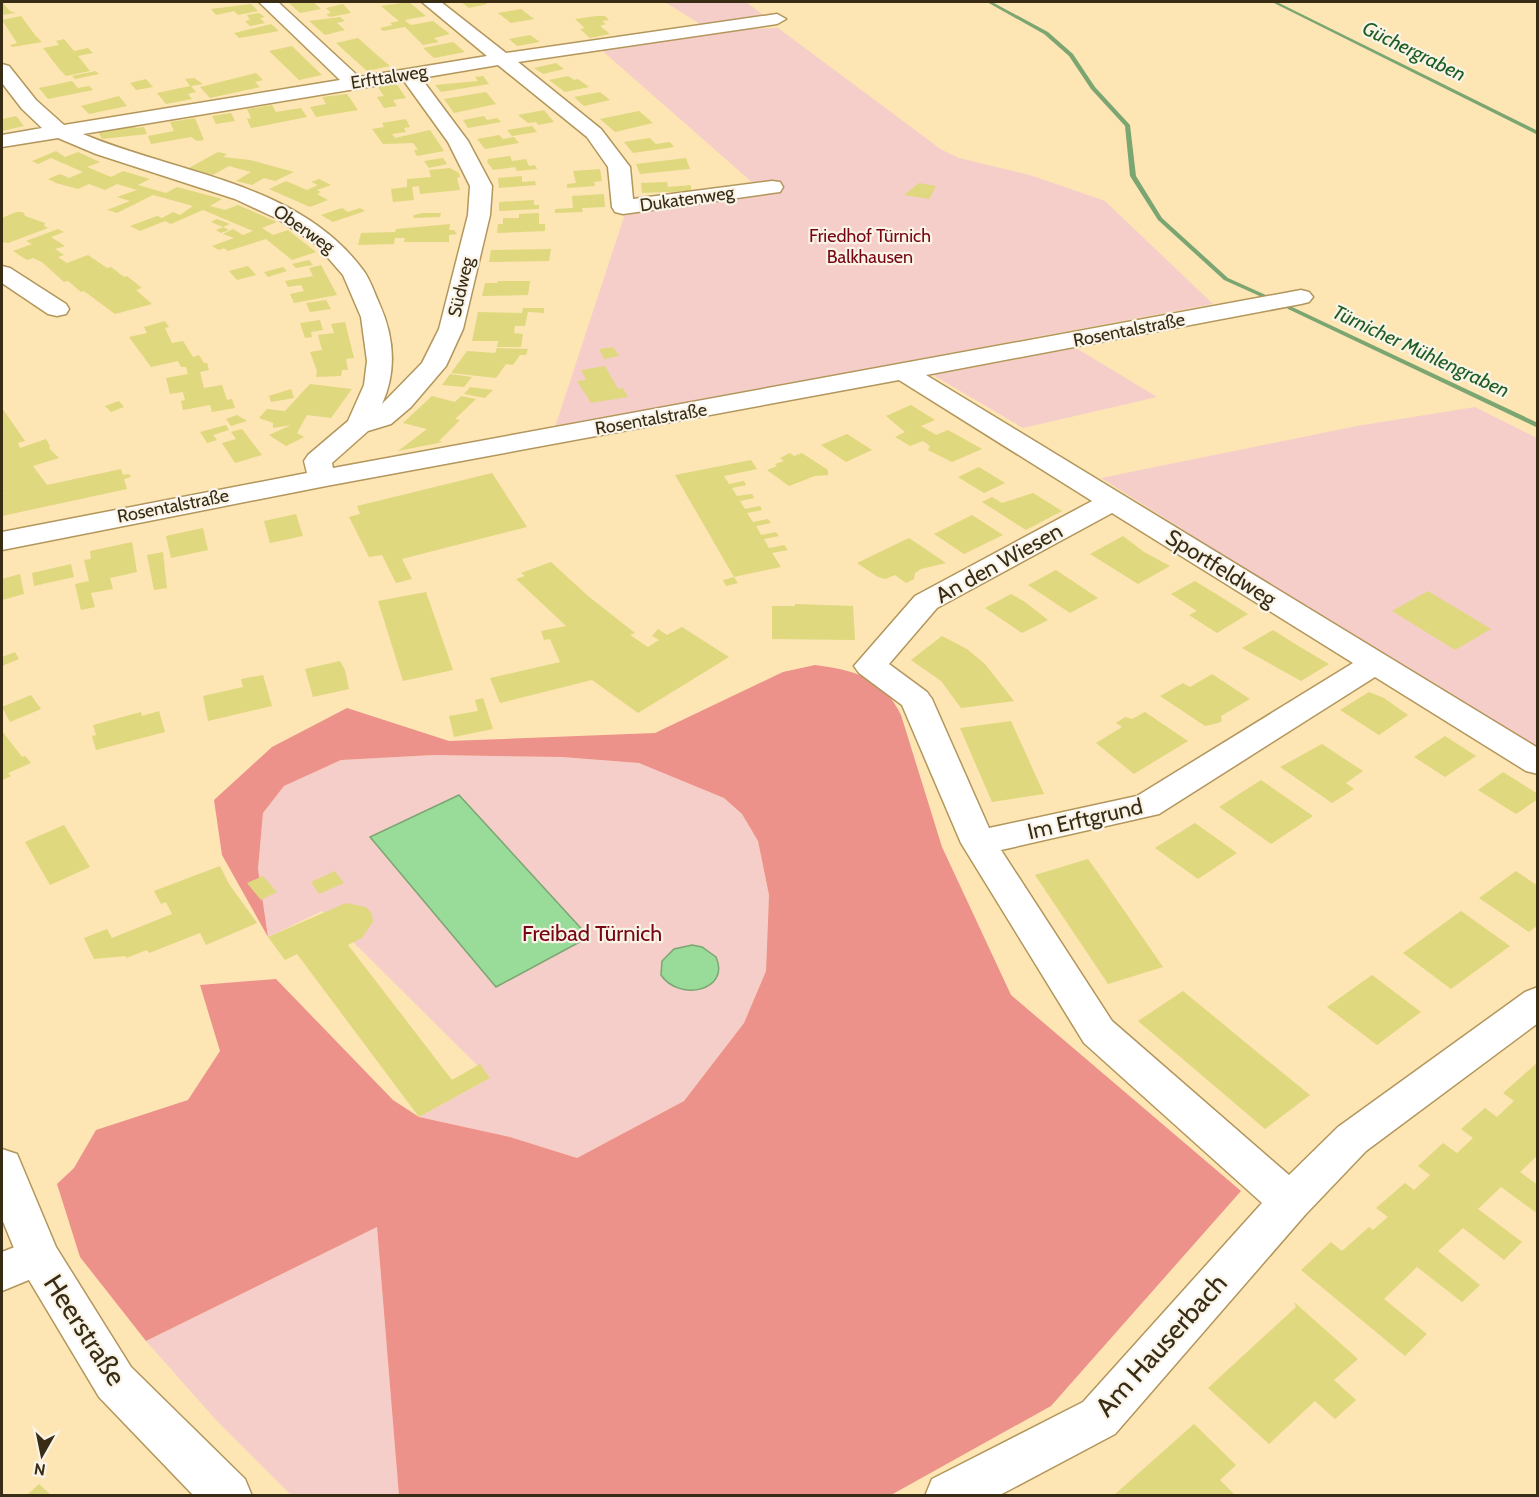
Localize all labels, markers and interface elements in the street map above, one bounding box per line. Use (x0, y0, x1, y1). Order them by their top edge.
water label: Güchergraben (1359, 16, 1469, 86)
street label: Erfttalweg (349, 60, 430, 94)
street label: Dukatenweg (638, 181, 737, 217)
street label: Oberweg (269, 200, 340, 259)
park label: Friedhof Türnich Balkhausen (809, 225, 931, 268)
street label: Südweg (443, 254, 479, 319)
water label: Türnicher Mühlengraben (1329, 300, 1513, 402)
street label: Rosentalstraße (1071, 308, 1187, 352)
street label: Rosentalstraße (593, 398, 709, 440)
street label: Rosentalstraße (115, 484, 231, 528)
street label: An den Wiesen (931, 517, 1067, 609)
street label: Sportfeldweg (1161, 523, 1282, 613)
street label: Im Erftgrund (1025, 793, 1145, 845)
park label: Freibad Türnich (522, 920, 662, 947)
street label: Am Hauserbach (1088, 1267, 1234, 1423)
street label: Heerstraße (37, 1268, 133, 1392)
north arrow (12, 1425, 72, 1485)
text: N (33, 1459, 47, 1480)

